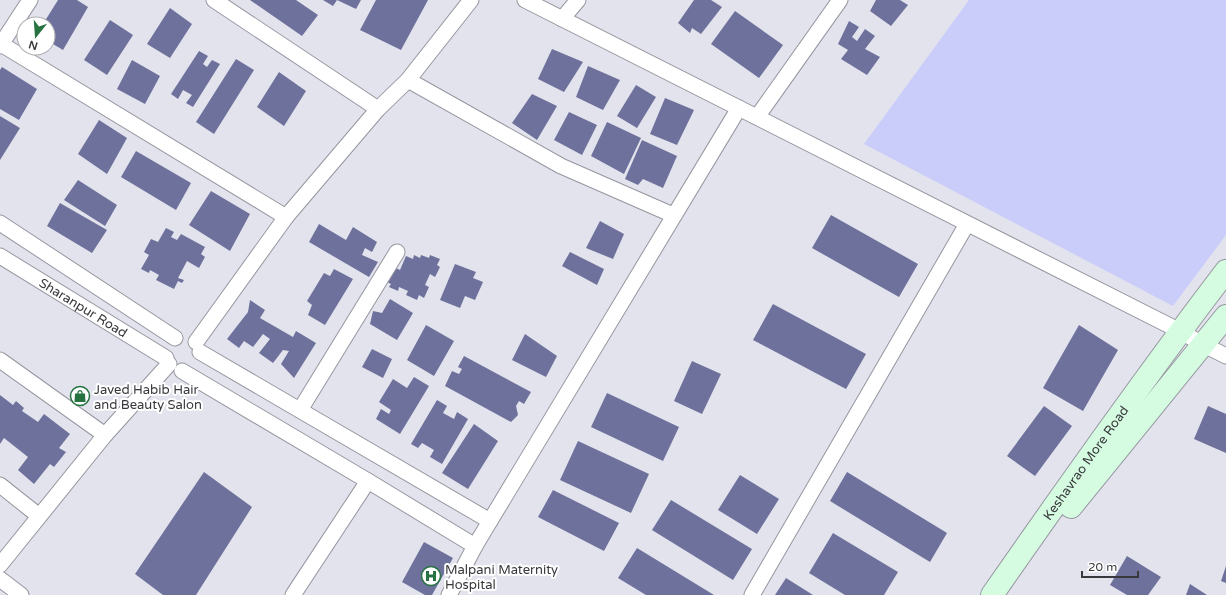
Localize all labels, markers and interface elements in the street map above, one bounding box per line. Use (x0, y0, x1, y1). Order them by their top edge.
north arrow (16, 16, 56, 56)
text: N (27, 38, 39, 53)
street label: Sharanpur Road (36, 275, 130, 341)
place label: Javed Habib Hair and Beauty Salon (94, 382, 202, 413)
shop icon: Javed Habib Hair and Beauty Salon (69, 385, 91, 407)
street label: Keshavrao More Road (1040, 403, 1132, 523)
scale bar (1082, 553, 1138, 579)
text: 20 m (1088, 560, 1117, 574)
place label: Malpani Maternity Hospital (445, 562, 558, 593)
hospital icon: Malpani Maternity Hospital (420, 565, 442, 587)

